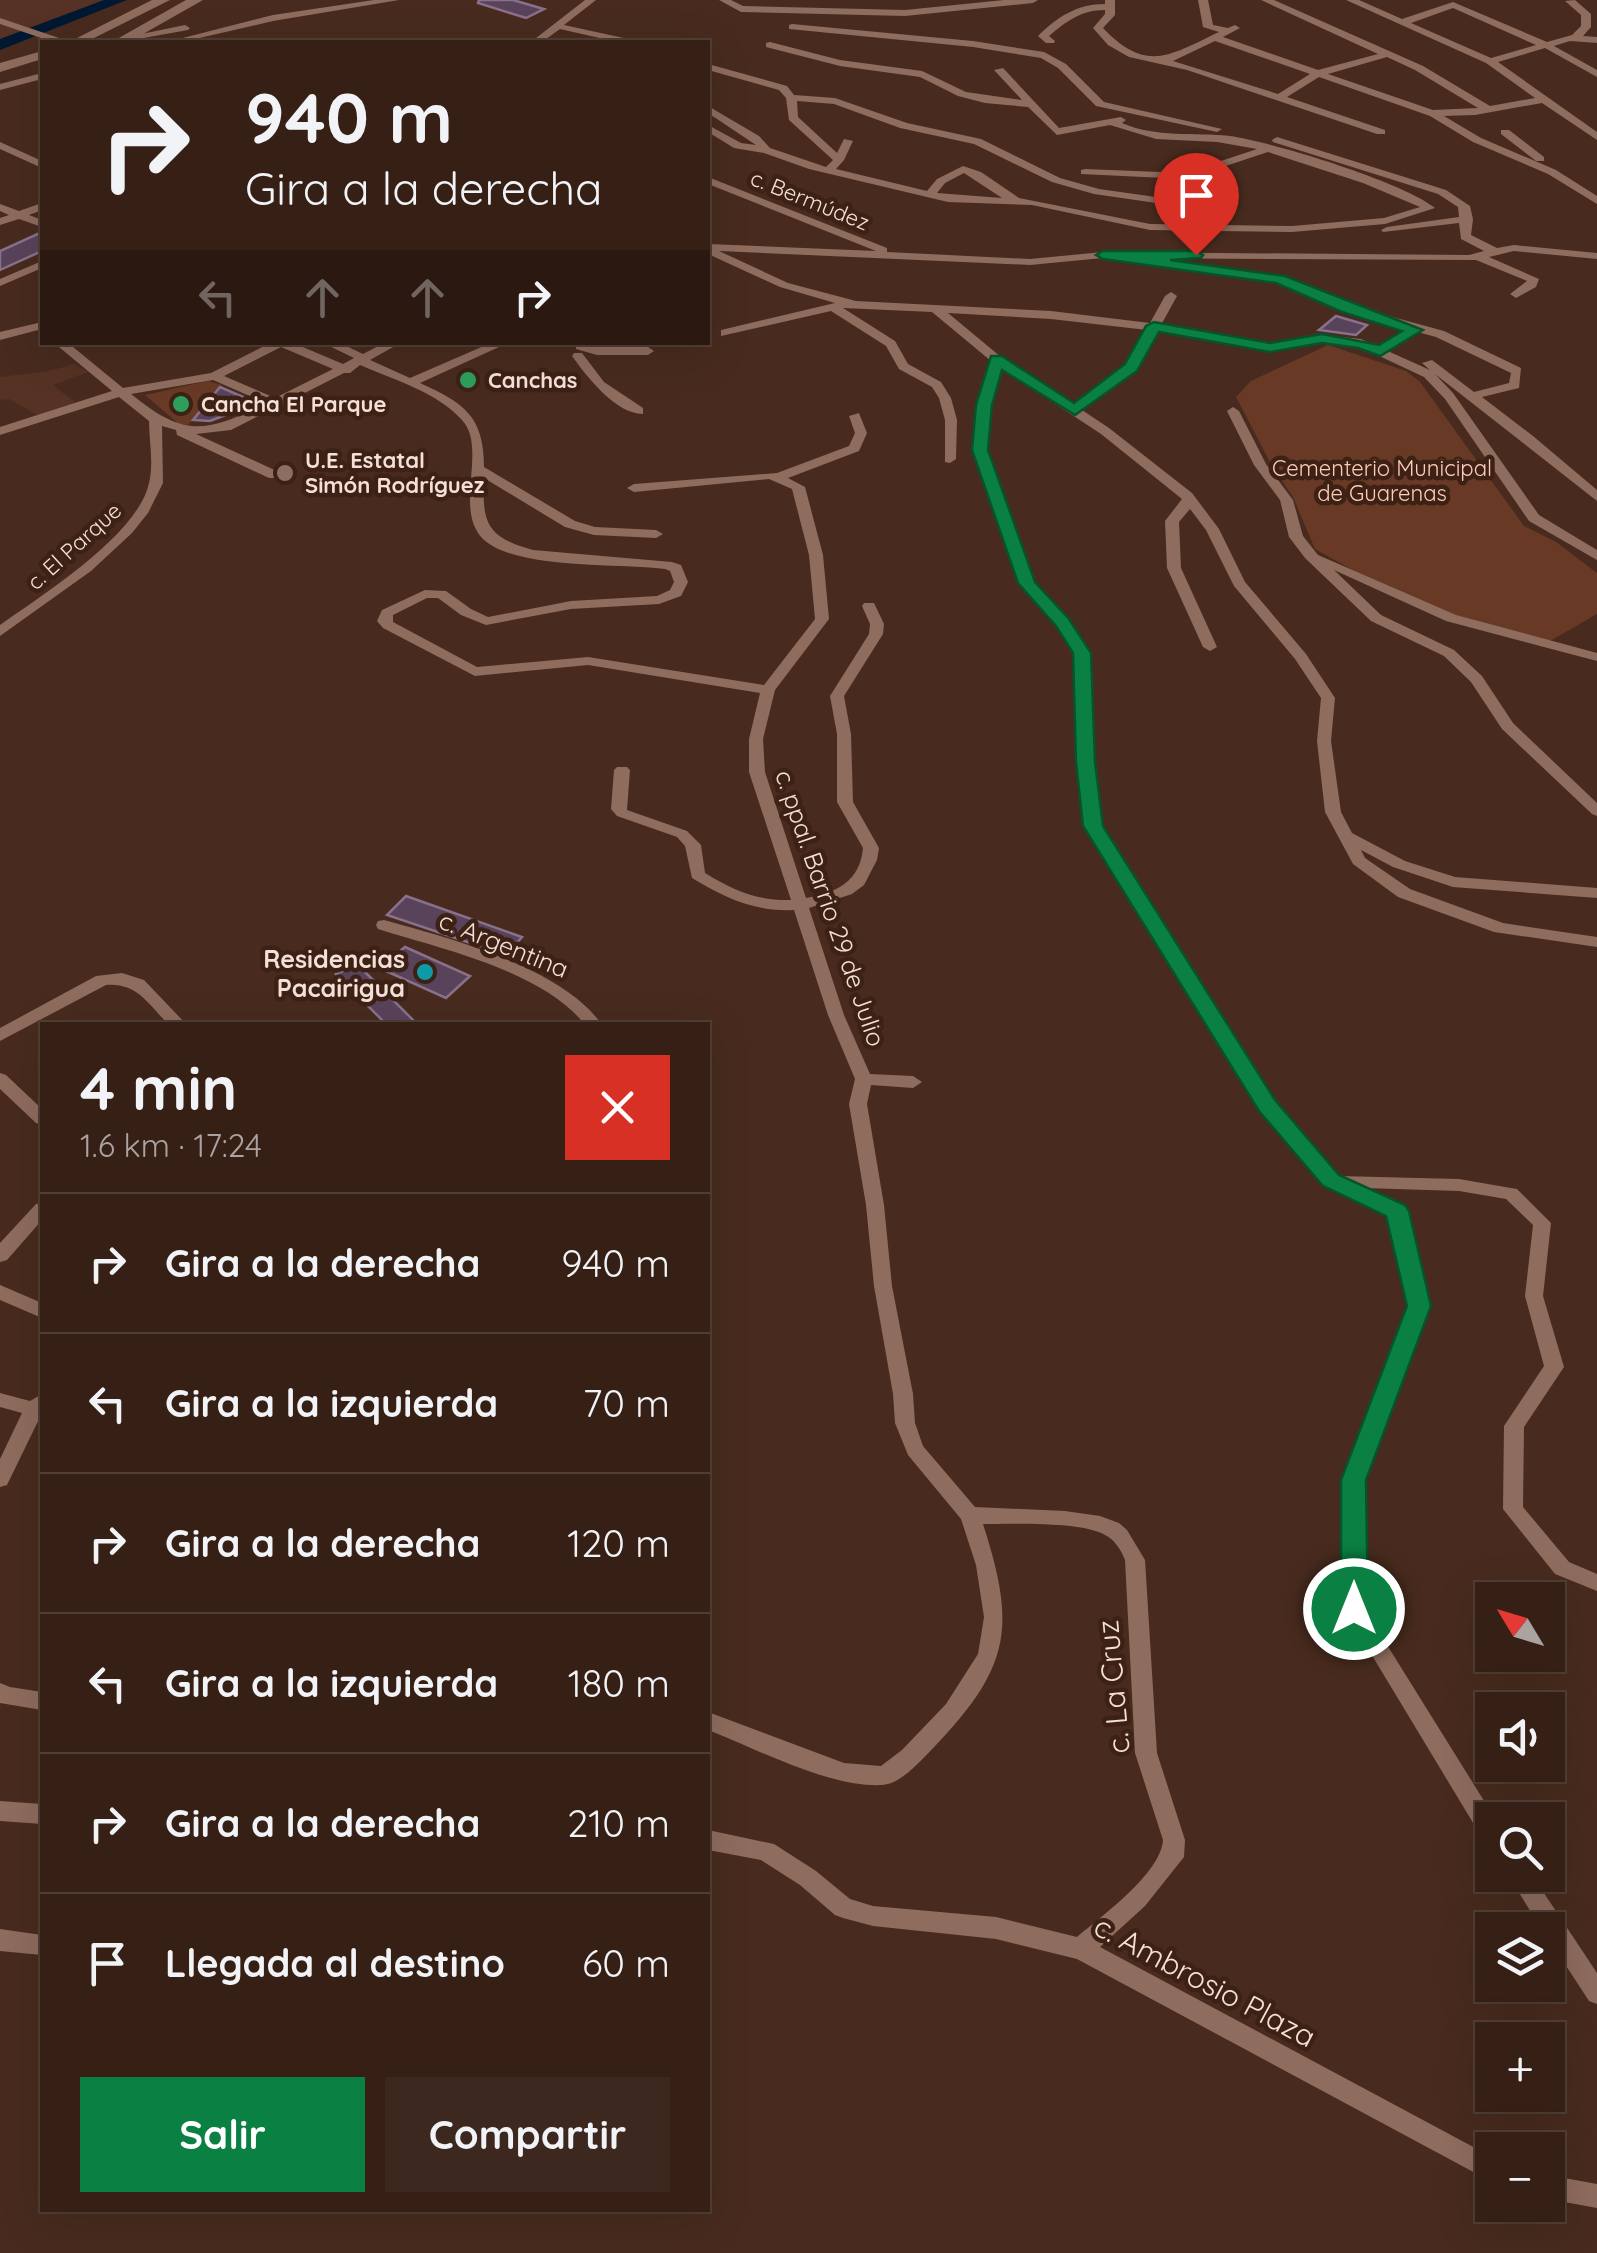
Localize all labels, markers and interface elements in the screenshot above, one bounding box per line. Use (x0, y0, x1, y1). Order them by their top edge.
text: 940 m (245, 73, 453, 161)
icon: right (80, 80, 210, 210)
pin (1154, 153, 1239, 256)
text: Gira a la derecha (245, 160, 602, 216)
street label: c. Bermúdez (747, 164, 873, 236)
icon: arrive (1169, 168, 1224, 223)
icon: left (190, 270, 245, 325)
icon: ahead (295, 270, 350, 325)
icon: ahead (400, 270, 455, 325)
icon: right (505, 270, 560, 325)
place label: Canchas (488, 366, 577, 394)
marker: Canchas (457, 369, 479, 391)
place label: Cancha El Parque (201, 390, 386, 418)
marker: Cancha El Parque (170, 393, 192, 415)
place label: U.E. Estatal Simón Rodríguez (305, 446, 485, 499)
park label: Cementerio Municipal de Guarenas (1272, 454, 1492, 507)
marker: U.E. Estatal Simón Rodríguez (274, 462, 296, 484)
street label: c. El Parque (21, 496, 127, 596)
street label: c. ppal. Barrio 29 de Julio (769, 766, 893, 1050)
street label: c. Argentina (435, 904, 573, 984)
place label: Residencias Pacairigua (263, 943, 405, 1003)
marker: Residencias Pacairigua (414, 961, 436, 983)
text: 4 min (80, 1050, 237, 1125)
button: close (565, 1055, 670, 1160)
text: 1.6 km · 17:24 (80, 1125, 262, 1165)
icon: right (80, 1236, 135, 1291)
text: Gira a la derecha (165, 1239, 480, 1287)
text: 940 m (561, 1239, 670, 1287)
icon: left (80, 1376, 135, 1431)
text: Gira a la izquierda (165, 1379, 498, 1427)
text: 70 m (583, 1379, 670, 1427)
icon: right (80, 1516, 135, 1571)
text: Gira a la derecha (165, 1519, 480, 1567)
text: 120 m (567, 1519, 670, 1567)
position arrow (1302, 1557, 1406, 1661)
north arrow (1475, 1582, 1565, 1672)
map controls (1475, 1582, 1565, 2222)
street label: c. La Cruz (1088, 1619, 1138, 1755)
icon: left (80, 1656, 135, 1711)
text: Gira a la izquierda (165, 1659, 498, 1707)
text: 180 m (568, 1659, 670, 1707)
button: sound (1475, 1692, 1565, 1782)
icon: right (80, 1796, 135, 1851)
text: Gira a la derecha (165, 1799, 480, 1847)
text: 210 m (567, 1799, 670, 1847)
button: search (1475, 1802, 1565, 1892)
street label: c. Ambrosio Plaza (1088, 1907, 1322, 2055)
button: layers (1475, 1912, 1565, 2002)
icon: arrive (80, 1936, 135, 1991)
text: Llegada al destino (165, 1939, 505, 1987)
text: 60 m (582, 1939, 670, 1987)
button: + (1475, 2022, 1565, 2112)
button: Salir (80, 2077, 365, 2192)
button: Compartir (385, 2077, 670, 2192)
button: − (1475, 2132, 1565, 2222)

